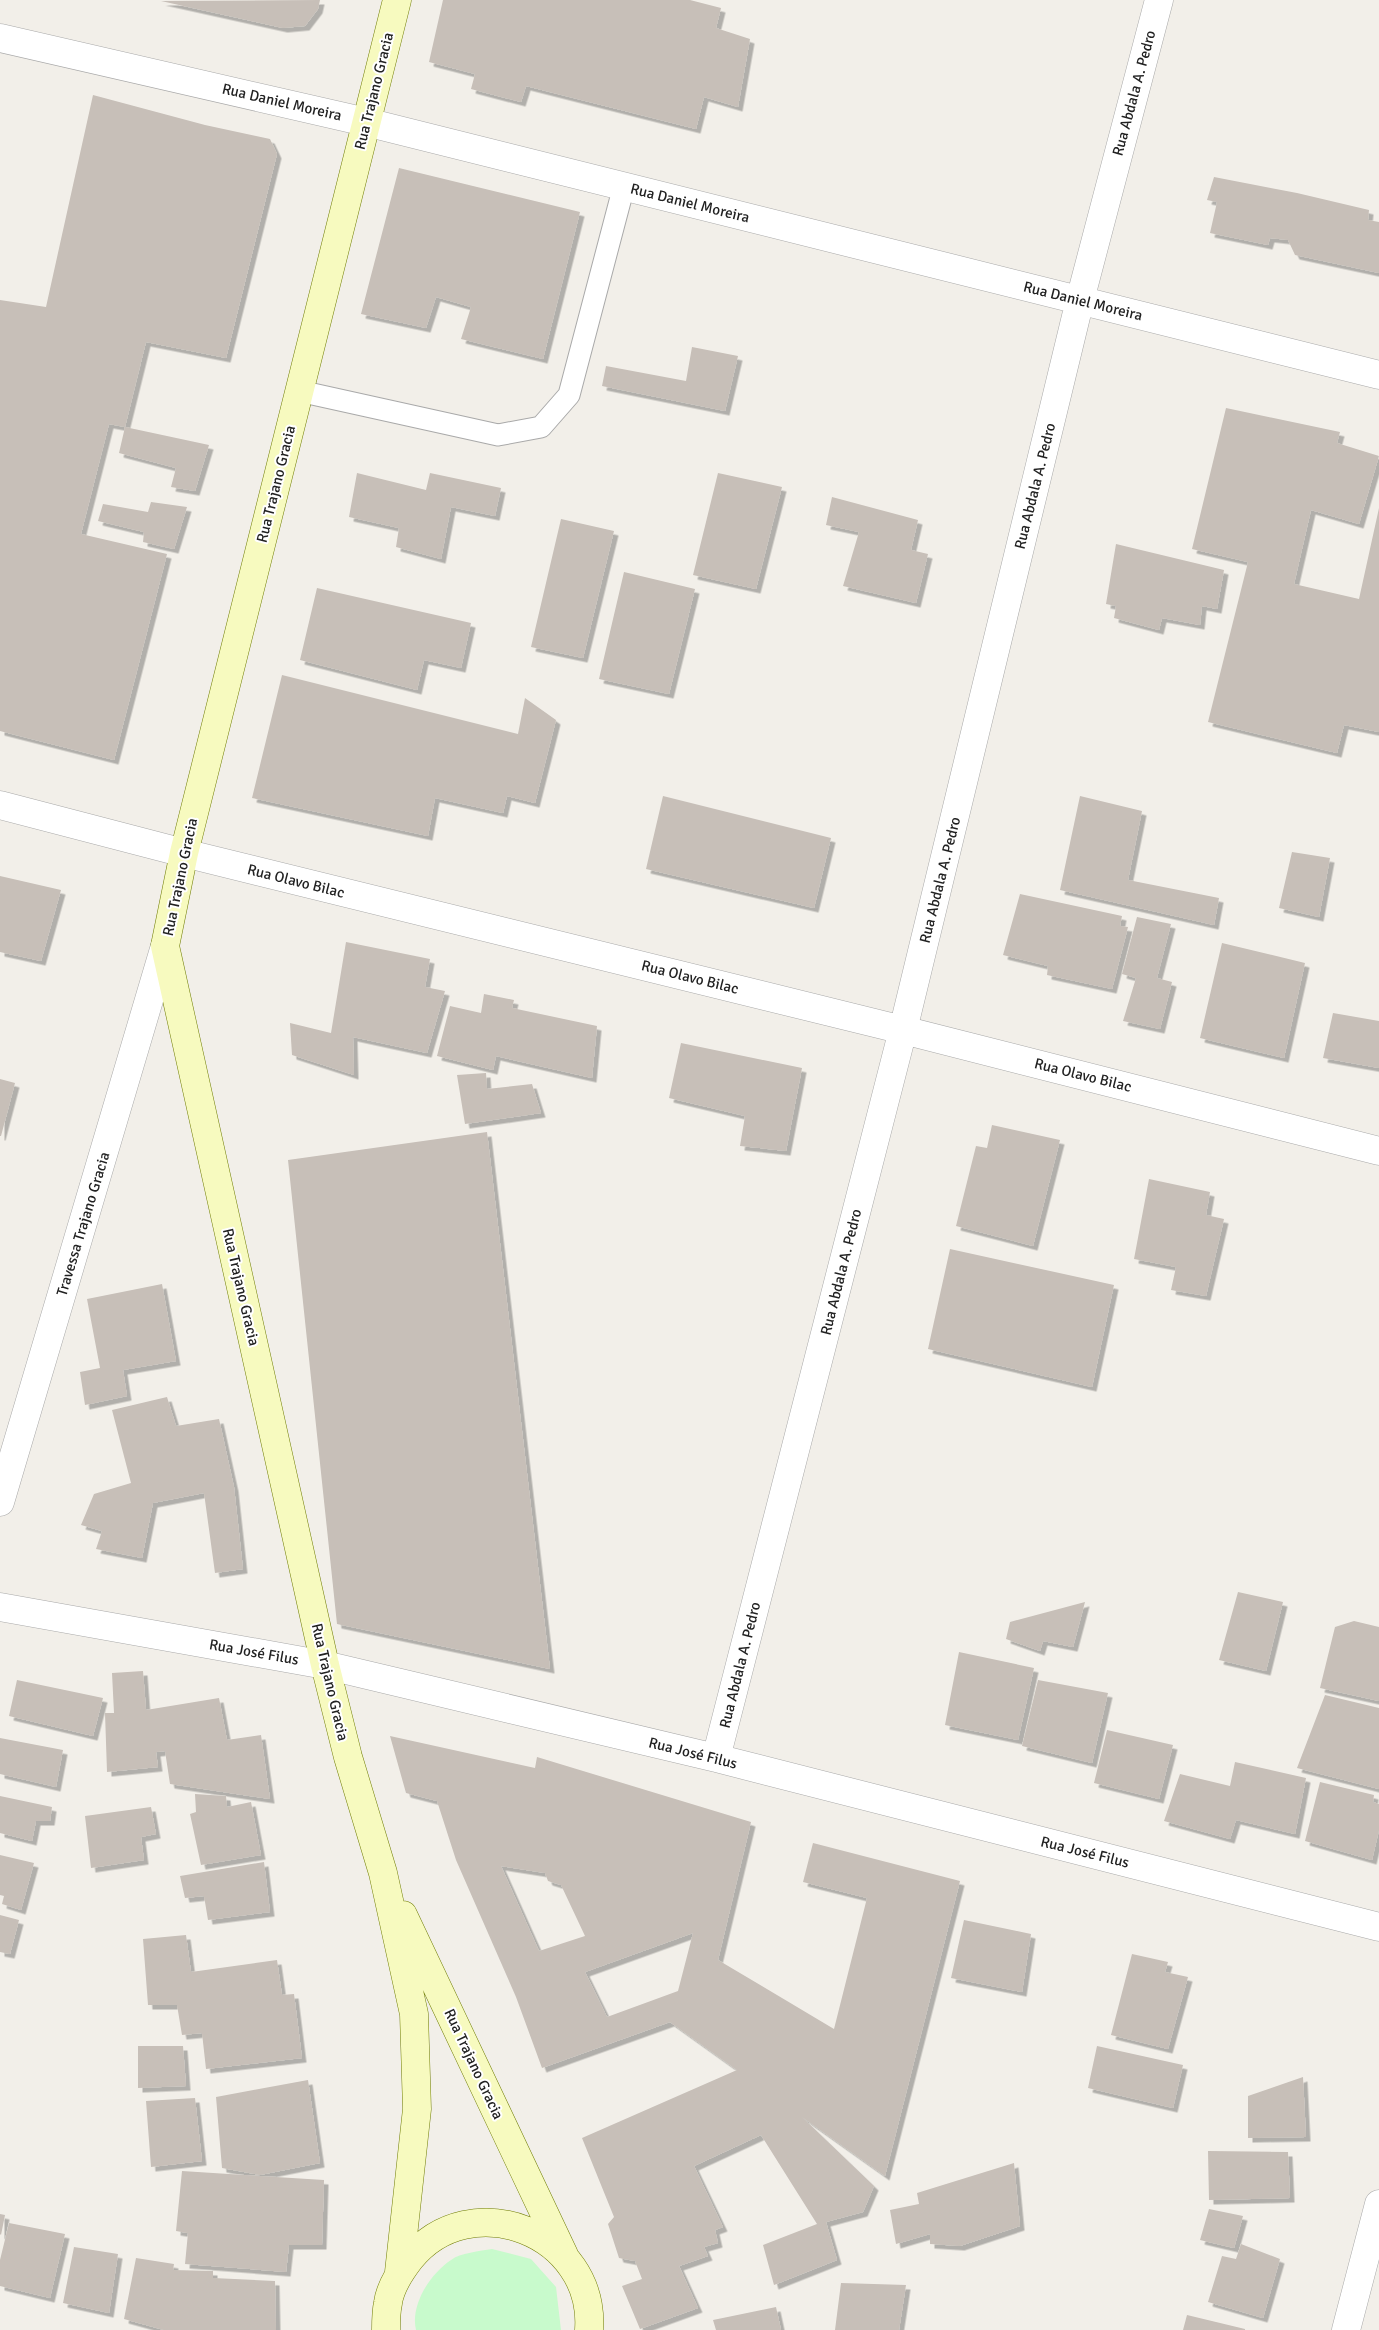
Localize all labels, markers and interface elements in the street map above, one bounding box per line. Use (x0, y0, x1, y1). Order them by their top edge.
street label: Rua Abdala A. Pedro (1109, 28, 1159, 158)
street label: Rua Trajano Gracia (351, 31, 397, 151)
street label: Rua Daniel Moreira (220, 79, 344, 125)
street label: Rua Daniel Moreira (629, 179, 751, 227)
street label: Rua Daniel Moreira (1022, 277, 1144, 325)
street label: Rua Abdala A. Pedro (1011, 421, 1059, 551)
street label: Rua Trajano Gracia (253, 424, 299, 544)
street label: Rua Abdala A. Pedro (916, 815, 964, 945)
street label: Rua Trajano Gracia (159, 816, 201, 938)
street label: Rua Olavo Bilac (246, 860, 346, 902)
street label: Rua Olavo Bilac (640, 956, 740, 998)
street label: Rua Olavo Bilac (1033, 1054, 1133, 1096)
street label: Travessa Trajano Gracia (52, 1150, 114, 1298)
street label: Rua Abdala A. Pedro (817, 1207, 865, 1337)
street label: Rua Trajano Gracia (219, 1226, 263, 1348)
street label: Rua Abdala A. Pedro (716, 1600, 764, 1730)
street label: Rua Trajano Gracia (308, 1621, 352, 1743)
street label: Rua José Filus (208, 1635, 301, 1669)
street label: Rua José Filus (647, 1733, 740, 1773)
street label: Rua José Filus (1039, 1832, 1132, 1872)
street label: Rua Trajano Gracia (440, 2006, 508, 2122)

